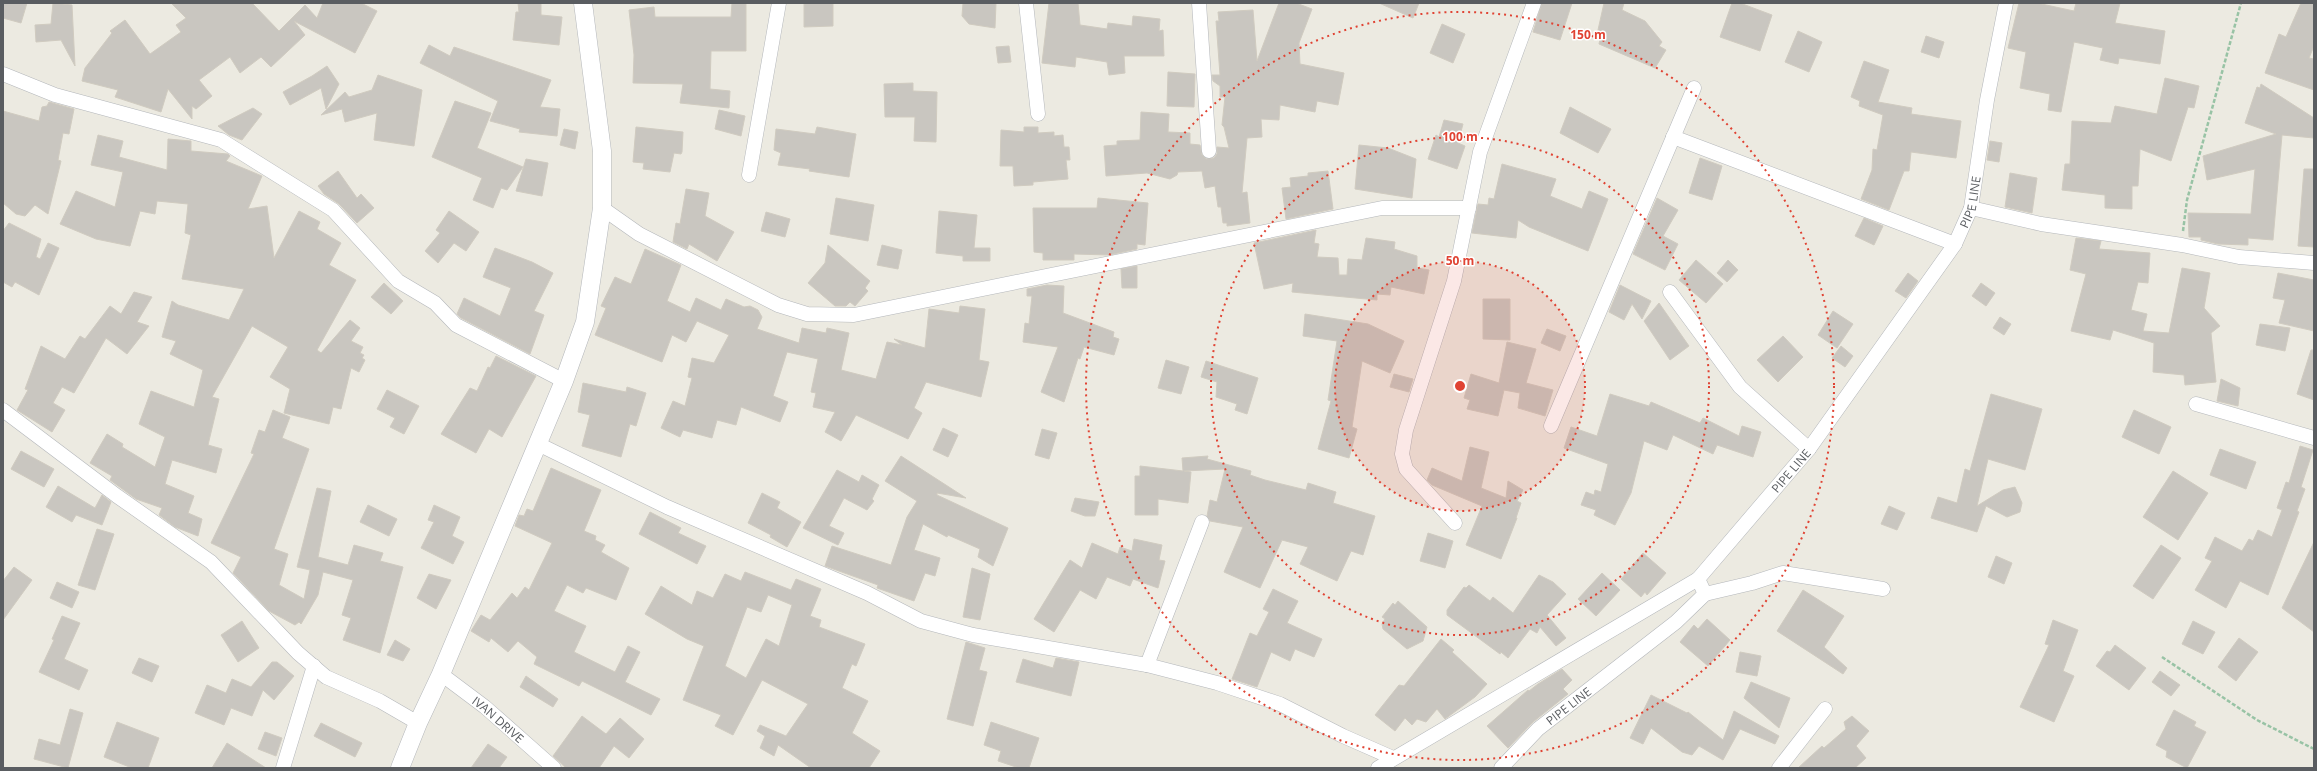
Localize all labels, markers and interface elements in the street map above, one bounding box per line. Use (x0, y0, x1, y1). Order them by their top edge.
text: 150 m (1570, 26, 1606, 43)
text: 100 m (1442, 128, 1478, 145)
street label: PIPE LINE (1955, 175, 1984, 230)
text: 50 m (1446, 252, 1474, 269)
centre of rings (1453, 379, 1467, 393)
street label: PIPE LINE (1767, 445, 1814, 496)
street label: PIPE LINE (1542, 683, 1594, 729)
street label: IVAN DRIVE (469, 692, 528, 746)

